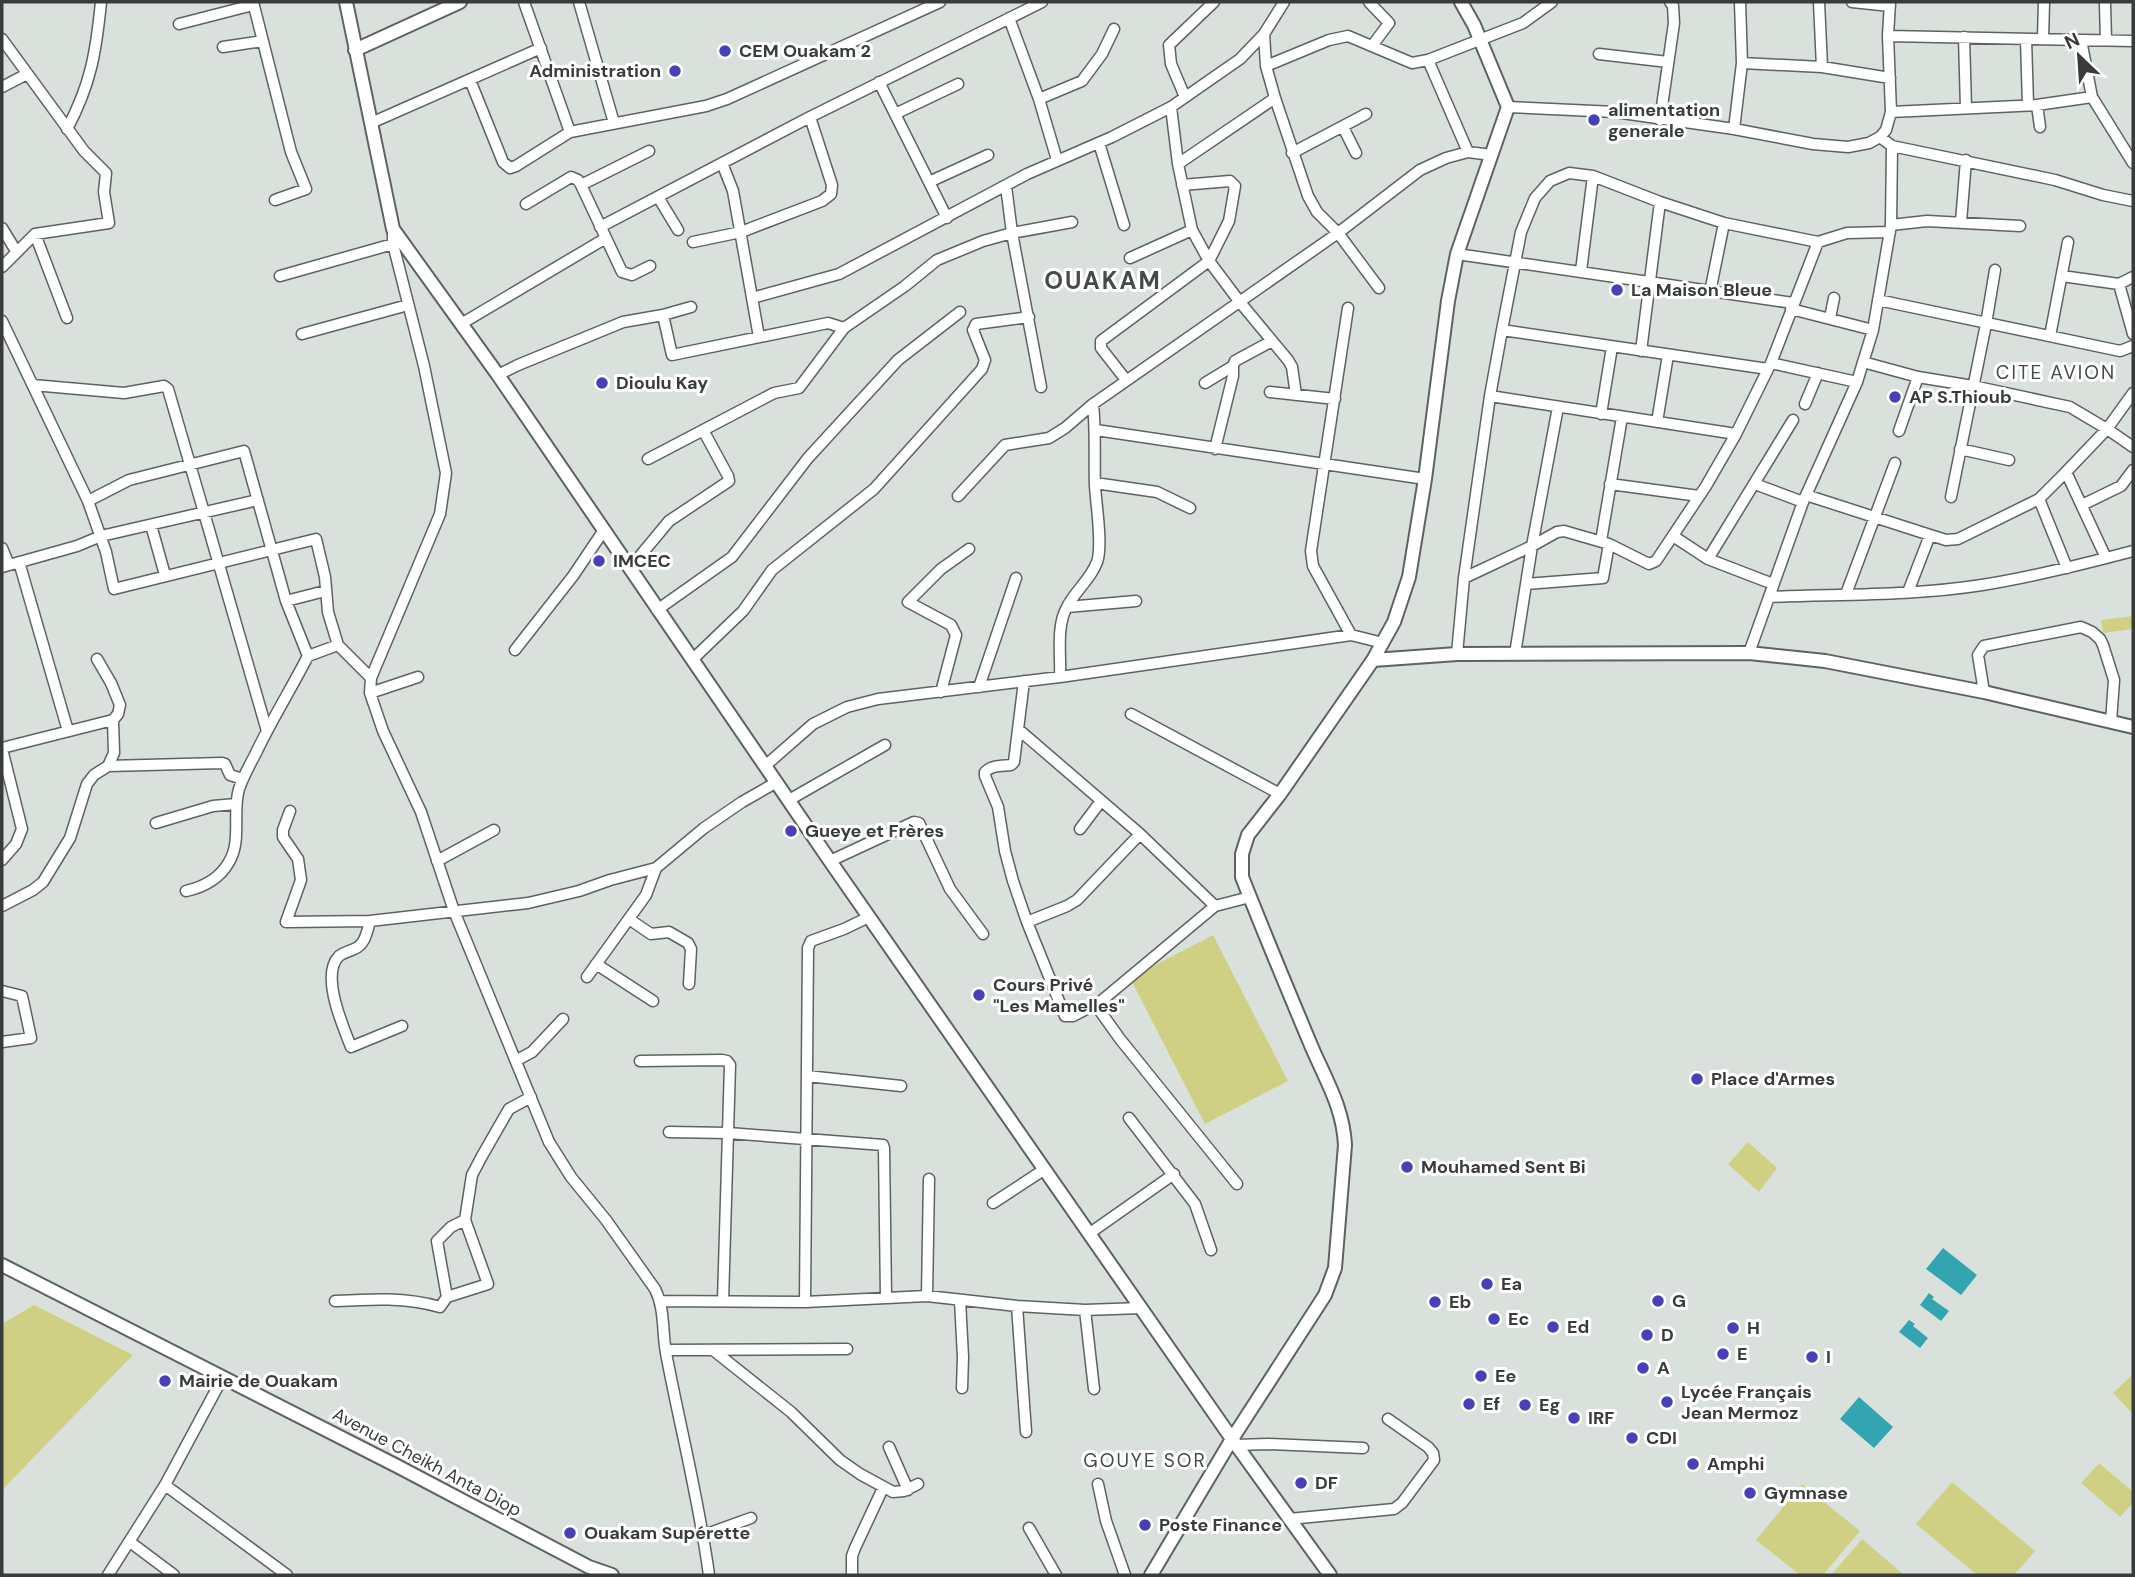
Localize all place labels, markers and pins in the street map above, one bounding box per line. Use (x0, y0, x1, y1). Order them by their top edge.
place label: CEM Ouakam 2 (739, 39, 871, 63)
marker: CEM Ouakam 2 (717, 43, 733, 59)
place label: Administration (529, 59, 661, 83)
marker: Administration (667, 63, 683, 79)
place label: alimentation generale (1608, 98, 1720, 143)
marker: alimentation generale (1586, 112, 1602, 128)
place label: La Maison Bleue (1631, 278, 1772, 302)
marker: La Maison Bleue (1609, 282, 1625, 298)
place label: Dioulu Kay (616, 371, 708, 395)
marker: Dioulu Kay (594, 375, 610, 391)
place label: AP S.Thioub (1909, 385, 2012, 409)
marker: AP S.Thioub (1887, 389, 1903, 405)
place label: IMCEC (613, 549, 671, 573)
marker: IMCEC (591, 553, 607, 569)
place label: Gueye et Frères (805, 819, 944, 843)
marker: Gueye et Frères (783, 823, 799, 839)
place label: Cours Privé "Les Mamelles" (993, 973, 1125, 1018)
marker: Cours Privé "Les Mamelles" (971, 987, 987, 1003)
place label: Place d'Armes (1711, 1067, 1835, 1091)
marker: Place d'Armes (1689, 1071, 1705, 1087)
place label: Mouhamed Sent Bi (1421, 1155, 1586, 1179)
marker: Mouhamed Sent Bi (1399, 1159, 1415, 1175)
place label: Ea (1501, 1272, 1522, 1296)
marker: Ea (1479, 1276, 1495, 1292)
place label: G (1672, 1289, 1686, 1313)
place label: Eb (1449, 1290, 1471, 1314)
marker: G (1650, 1293, 1666, 1309)
marker: Eb (1427, 1294, 1443, 1310)
place label: Ec (1508, 1307, 1529, 1331)
marker: Ec (1486, 1311, 1502, 1327)
place label: Ed (1567, 1315, 1589, 1339)
place label: H (1747, 1316, 1760, 1340)
marker: Ed (1545, 1319, 1561, 1335)
marker: H (1725, 1320, 1741, 1336)
place label: D (1661, 1323, 1674, 1347)
marker: D (1639, 1327, 1655, 1343)
place label: E (1737, 1342, 1748, 1366)
place label: I (1826, 1345, 1831, 1369)
marker: E (1715, 1346, 1731, 1362)
marker: I (1804, 1349, 1820, 1365)
place label: A (1657, 1356, 1670, 1380)
marker: A (1635, 1360, 1651, 1376)
place label: Ee (1495, 1364, 1516, 1388)
marker: Ee (1473, 1368, 1489, 1384)
place label: Mairie de Ouakam (179, 1369, 338, 1393)
marker: Mairie de Ouakam (157, 1373, 173, 1389)
place label: Lycée Français Jean Mermoz (1681, 1380, 1812, 1425)
place label: Ef (1483, 1392, 1500, 1416)
place label: Eg (1539, 1393, 1560, 1417)
marker: Lycée Français Jean Mermoz (1659, 1394, 1675, 1410)
marker: Ef (1461, 1396, 1477, 1412)
marker: Eg (1517, 1397, 1533, 1413)
place label: IRF (1588, 1406, 1614, 1430)
marker: IRF (1566, 1410, 1582, 1426)
place label: CDI (1646, 1426, 1677, 1450)
marker: CDI (1624, 1430, 1640, 1446)
place label: Amphi (1707, 1452, 1765, 1476)
marker: Amphi (1685, 1456, 1701, 1472)
place label: DF (1315, 1471, 1338, 1495)
marker: DF (1293, 1475, 1309, 1491)
place label: Gymnase (1764, 1481, 1848, 1505)
marker: Gymnase (1742, 1485, 1758, 1501)
place label: Poste Finance (1159, 1513, 1282, 1537)
marker: Poste Finance (1137, 1517, 1153, 1533)
place label: Ouakam Supérette (584, 1521, 750, 1545)
marker: Ouakam Supérette (562, 1525, 578, 1541)

